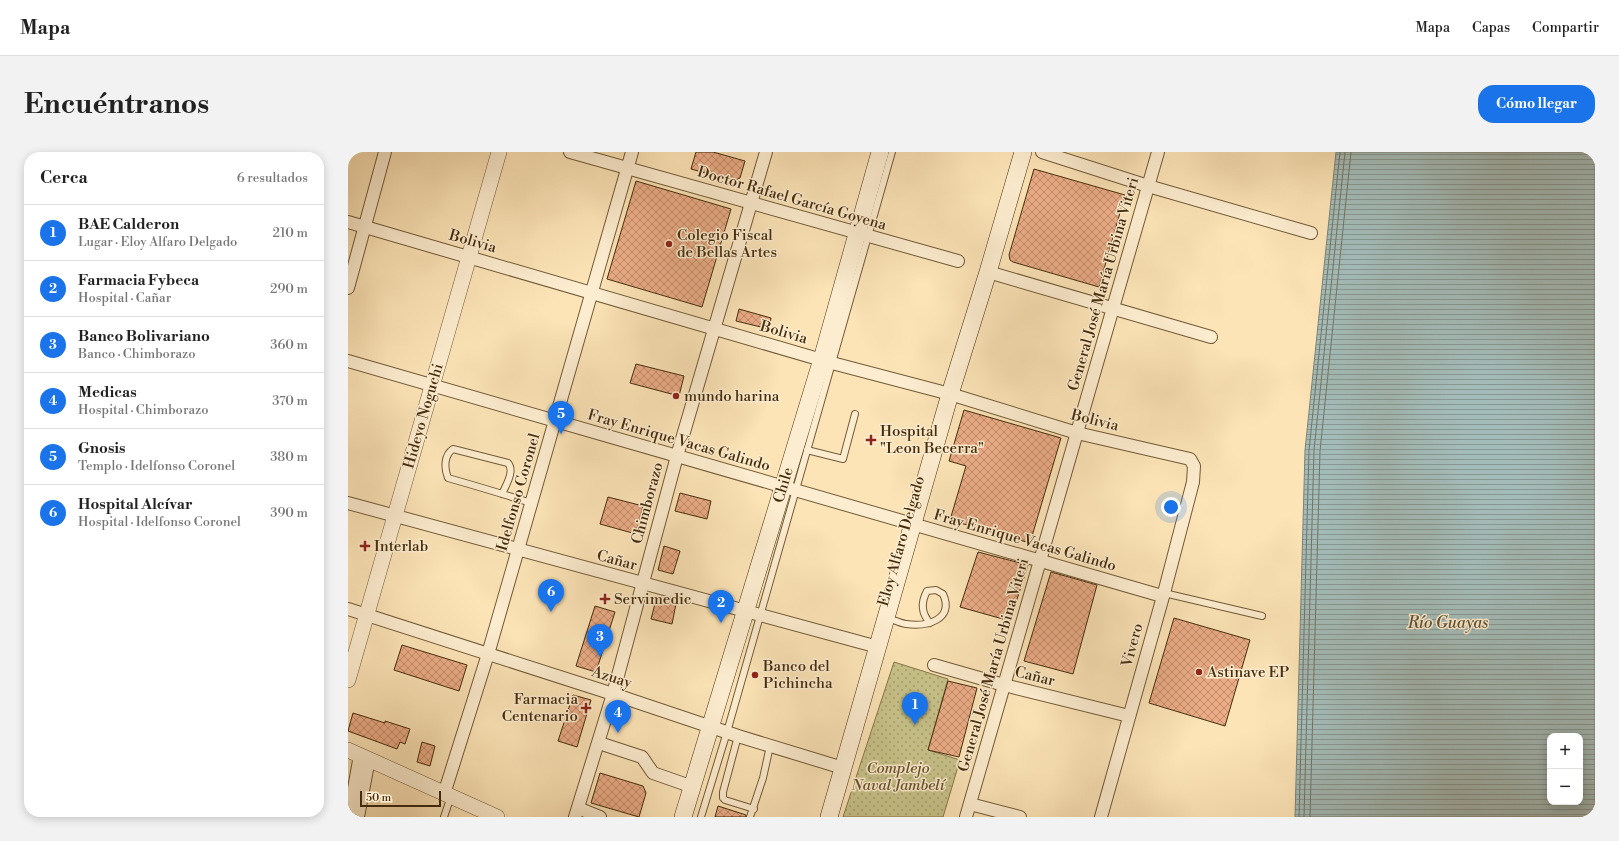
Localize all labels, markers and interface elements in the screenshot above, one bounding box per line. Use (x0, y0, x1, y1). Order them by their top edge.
text: Mapa (20, 16, 70, 40)
text: Mapa (1415, 19, 1450, 37)
text: Capas (1472, 19, 1510, 37)
text: Compartir (1532, 19, 1599, 37)
button: Cómo llegar (1478, 85, 1595, 123)
text: Encuéntranos (24, 87, 209, 122)
street label: Doctor Rafael García Goyena (695, 162, 889, 235)
text: Cerca (40, 167, 88, 189)
text: 6 resultados (237, 170, 308, 186)
street label: General José María Urbina Viteri (1064, 175, 1143, 393)
text: BAE Calderon (78, 215, 179, 234)
text: 1 (50, 225, 56, 241)
text: 210 m (273, 225, 308, 241)
street label: Bolivia (446, 225, 499, 257)
place label: Colegio Fiscal de Bellas Artes (677, 226, 777, 262)
text: Lugar · Eloy Alfaro Delgado (78, 234, 237, 250)
marker: Colegio Fiscal de Bellas Artes (664, 239, 674, 249)
text: Farmacia Fybeca (78, 271, 199, 290)
text: 2 (49, 281, 57, 297)
text: 290 m (270, 281, 308, 297)
text: Hospital · Cañar (78, 290, 171, 306)
street label: Bolivia (757, 316, 810, 348)
text: Banco Bolivariano (78, 327, 210, 346)
text: 3 (49, 337, 57, 353)
text: 360 m (270, 337, 308, 353)
text: Banco · Chimborazo (78, 346, 196, 362)
street label: Hideyo Noguchi (399, 361, 448, 471)
text: Medicas (78, 383, 137, 402)
place label: mundo harina (684, 387, 780, 406)
marker: mundo harina (671, 391, 681, 401)
text: 4 (49, 393, 57, 409)
text: 370 m (272, 393, 308, 409)
pin: 5 (548, 401, 574, 434)
text: Hospital · Chimborazo (78, 402, 209, 418)
street label: Fray Enrique Vacas Galindo (585, 405, 772, 476)
street label: Bolivia (1068, 405, 1121, 436)
place label: Hospital "Leon Becerra" (880, 422, 984, 458)
street label: Idelfonso Coronel (493, 431, 544, 553)
marker: Hospital "Leon Becerra" (865, 434, 877, 446)
text: Gnosis (78, 439, 126, 458)
text: 5 (49, 449, 57, 465)
text: 380 m (270, 449, 308, 465)
text: Templo · Idelfonso Coronel (78, 458, 235, 474)
street label: Chimborazo (627, 460, 668, 546)
street label: Chile (769, 465, 798, 505)
street label: Eloy Alfaro Delgado (874, 474, 929, 609)
text: Hospital Alcívar (78, 495, 193, 514)
your location (1161, 497, 1181, 517)
text: 6 (49, 505, 57, 521)
text: 390 m (270, 505, 308, 521)
street label: Fray Enrique Vacas Galindo (931, 505, 1118, 576)
text: Hospital · Idelfonso Coronel (78, 514, 241, 530)
place label: Interlab (374, 537, 428, 556)
marker: Interlab (359, 540, 371, 552)
street label: Cañar (595, 546, 640, 575)
street label: General José María Urbina Viteri (954, 556, 1033, 774)
pin: 6 (538, 579, 564, 612)
place label: Servimedic (614, 590, 691, 609)
pin: 2 (708, 590, 734, 623)
marker: Servimedic (599, 593, 611, 605)
water label: Río Guayas (1407, 613, 1488, 633)
street label: Vivero (1117, 621, 1147, 670)
pin: 3 (587, 624, 613, 657)
place label: Banco del Pichincha (762, 657, 833, 693)
street label: Azuay (589, 662, 635, 693)
street label: Cañar (1013, 662, 1058, 691)
place label: Astinave EP (1206, 663, 1289, 682)
marker: Astinave EP (1194, 667, 1204, 677)
marker: Banco del Pichincha (750, 670, 760, 680)
place label: Farmacia Centenario (502, 690, 578, 726)
pin: 1 (902, 692, 928, 725)
pin: 4 (605, 700, 631, 733)
marker: Farmacia Centenario (581, 703, 591, 713)
map controls (1547, 733, 1583, 805)
button: + (1547, 733, 1583, 769)
park label: Complejo Naval Jambelí (850, 759, 947, 795)
button: − (1547, 769, 1583, 805)
scale bar (360, 789, 441, 808)
text: 50 m (366, 791, 391, 805)

